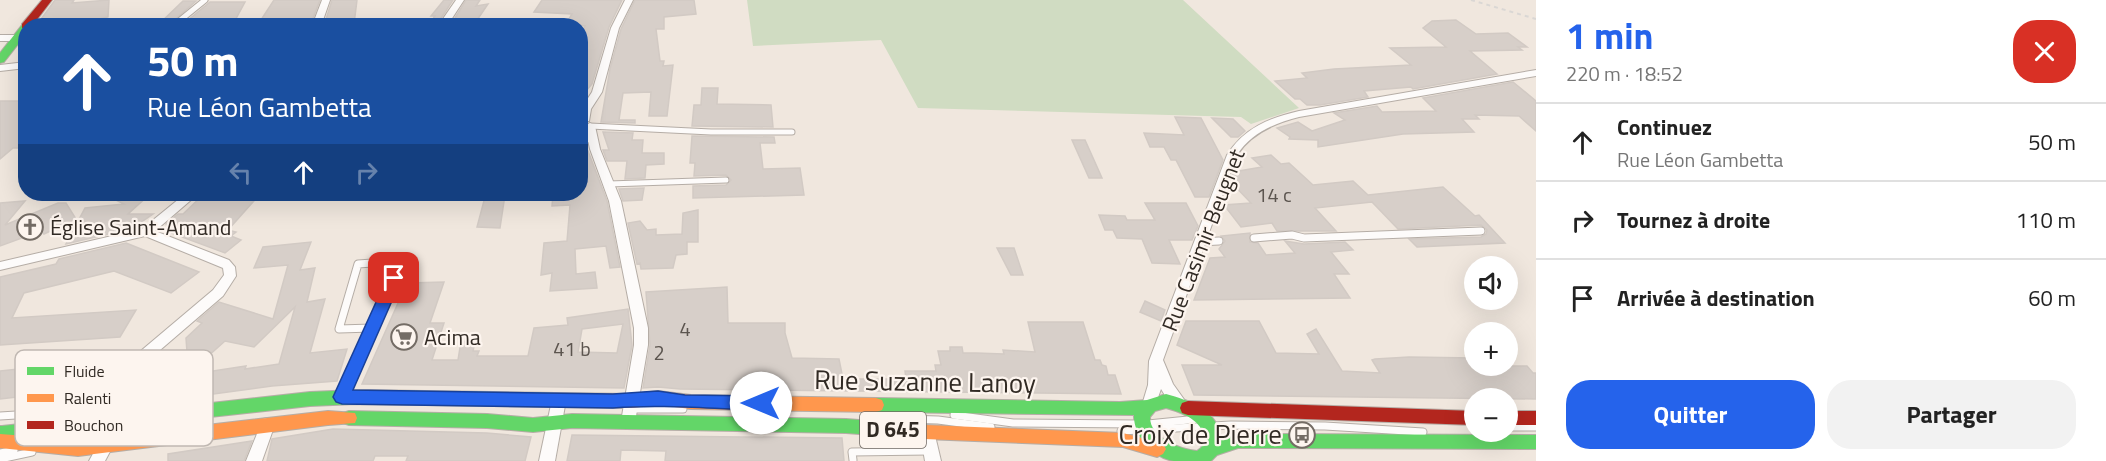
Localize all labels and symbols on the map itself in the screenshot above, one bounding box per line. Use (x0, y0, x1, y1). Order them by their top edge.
street label: Rue Casimir Beugnet (1153, 144, 1254, 336)
house number: 14 c (1256, 179, 1292, 210)
place label: Église Saint-Amand (50, 210, 231, 244)
church icon: Église Saint-Amand (15, 212, 45, 242)
pin (368, 252, 419, 303)
house number: 4 (679, 313, 691, 344)
place label: Acima (424, 320, 481, 354)
supermarket icon: Acima (389, 322, 419, 352)
house number: 41 b (553, 333, 591, 364)
house number: 2 (653, 337, 665, 368)
legend (15, 350, 213, 446)
street label: Rue Suzanne Lanoy (814, 358, 1036, 403)
text: Fluide (64, 359, 105, 383)
position arrow (729, 371, 793, 435)
text: Ralenti (64, 386, 111, 410)
road number: D 645 (860, 412, 926, 448)
text: Bouchon (64, 413, 123, 437)
place label: Croix de Pierre (1119, 413, 1282, 454)
bus stop icon: Croix de Pierre (1287, 420, 1317, 450)

